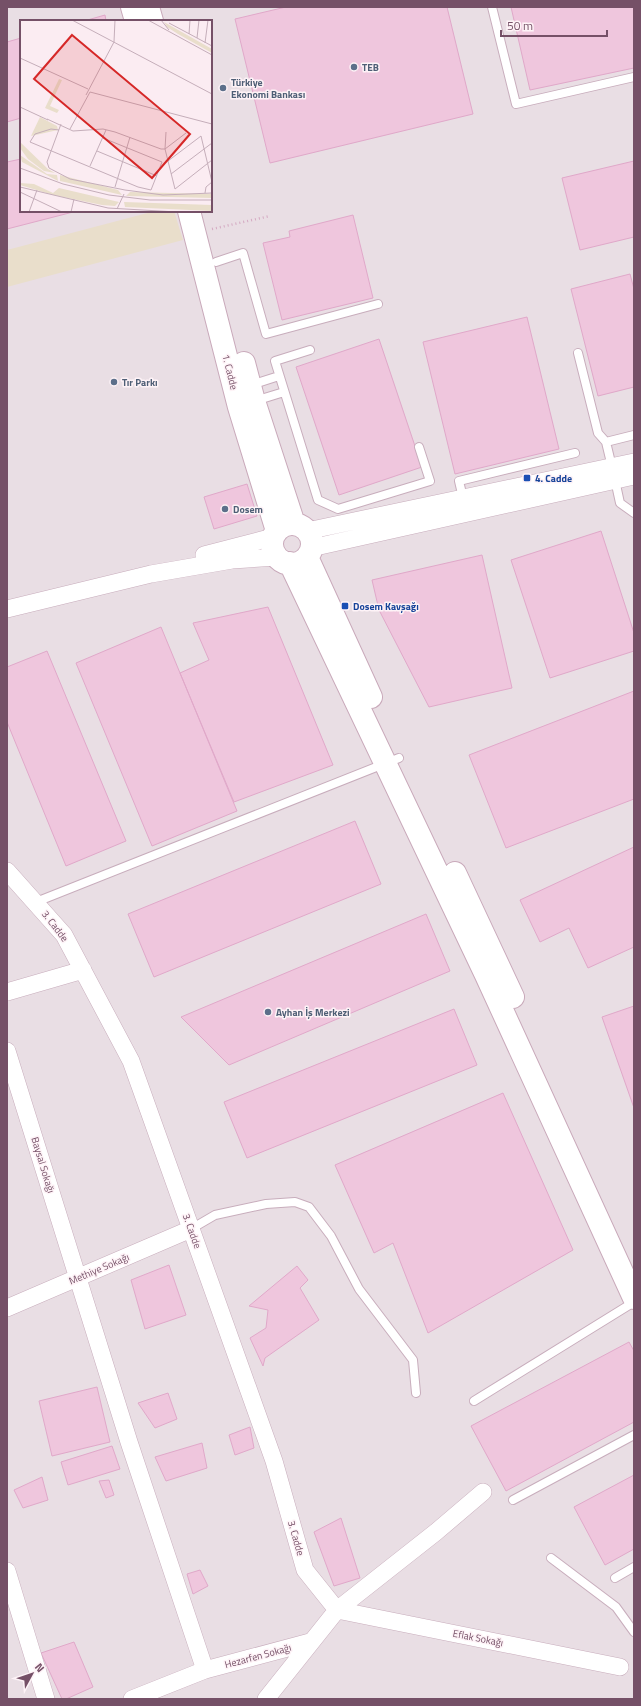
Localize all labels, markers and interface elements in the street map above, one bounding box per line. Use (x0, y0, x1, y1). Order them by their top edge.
scale bar (501, 12, 607, 38)
text: 50 m (507, 16, 533, 35)
inset map (20, 20, 212, 212)
place label: TEB (362, 60, 379, 75)
marker: TEB (349, 62, 359, 72)
place label: Türkiye Ekonomi Bankası (231, 75, 305, 102)
marker: Türkiye Ekonomi Bankası (218, 83, 228, 93)
street label: 1. Cadde (218, 353, 242, 391)
place label: Tır Parkı (122, 375, 158, 390)
marker: Tır Parkı (109, 377, 119, 387)
place label: 4. Cadde (535, 471, 572, 486)
marker: 4. Cadde (522, 473, 532, 483)
place label: Dosem (233, 502, 263, 517)
marker: Dosem (220, 504, 230, 514)
place label: Dosem Kavşağı (353, 599, 419, 614)
marker: Dosem Kavşağı (340, 601, 350, 611)
street label: 3. Cadde (38, 907, 72, 945)
place label: Ayhan İş Merkezi (276, 1005, 350, 1020)
marker: Ayhan İş Merkezi (263, 1007, 273, 1017)
street label: Baysal Sokağı (27, 1135, 59, 1195)
street label: 3. Cadde (179, 1211, 205, 1251)
street label: Methiye Sokağı (67, 1250, 131, 1288)
street label: 3. Cadde (284, 1519, 308, 1557)
street label: Eflak Sokağı (452, 1626, 504, 1650)
street label: Hezarfen Sokağı (223, 1640, 293, 1672)
north arrow (12, 1654, 52, 1694)
text: N (31, 1660, 48, 1676)

